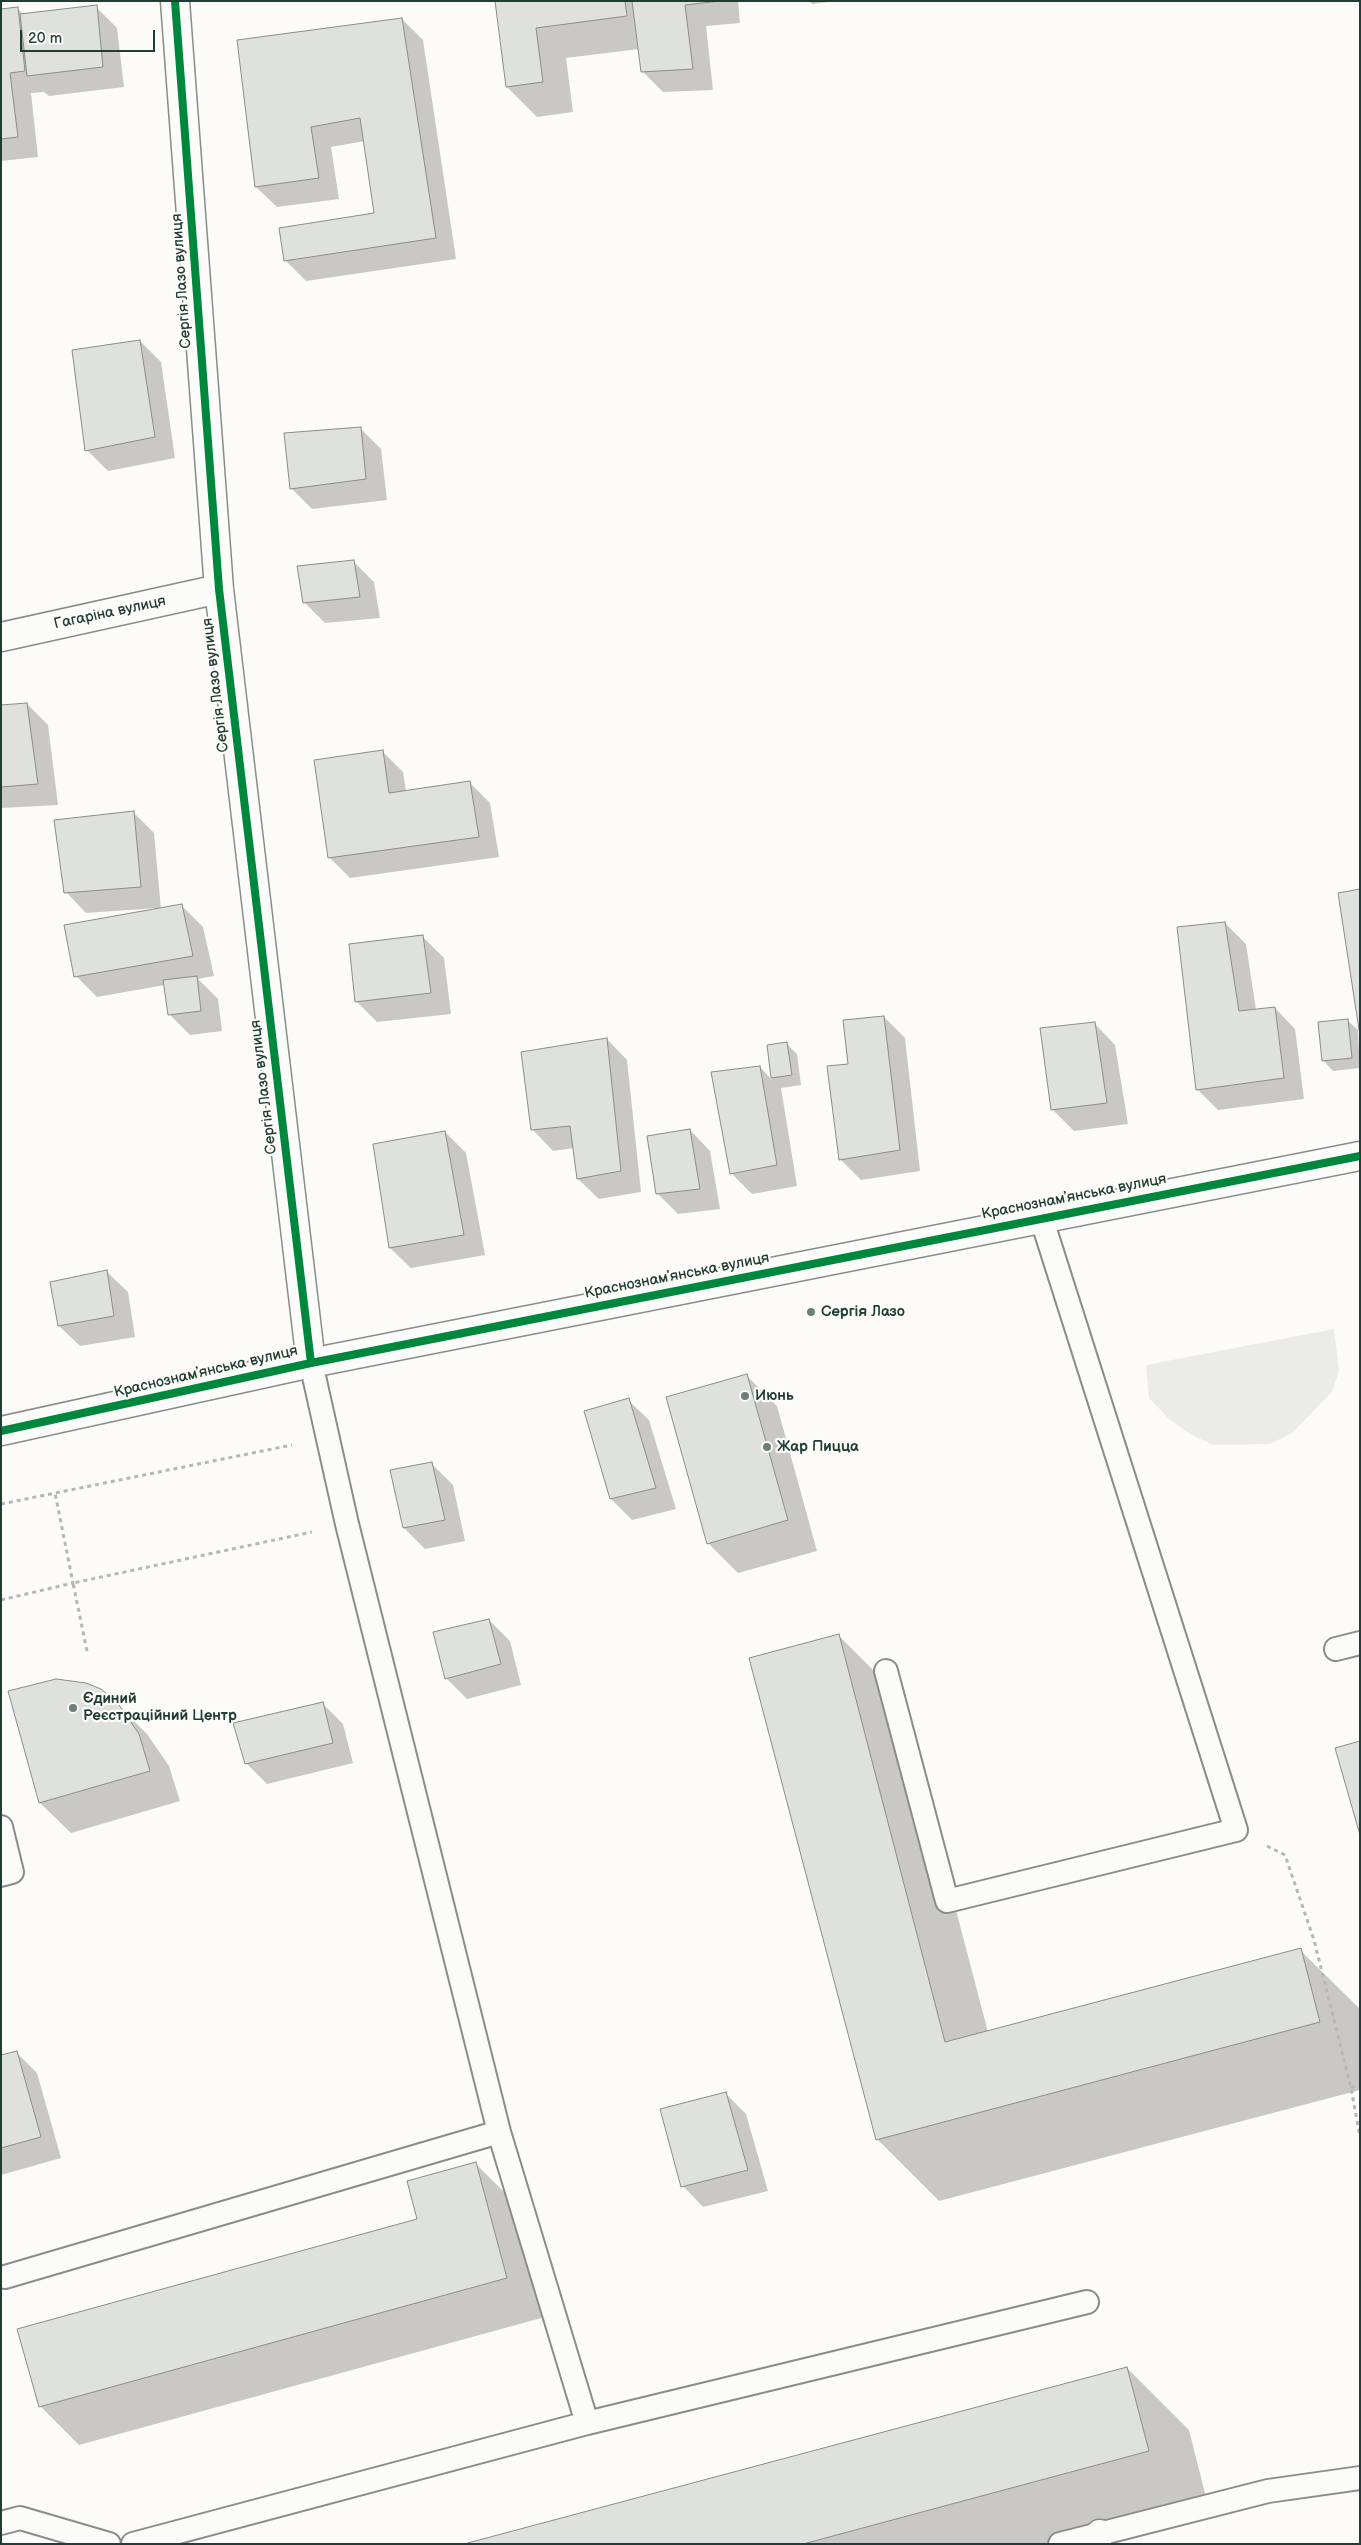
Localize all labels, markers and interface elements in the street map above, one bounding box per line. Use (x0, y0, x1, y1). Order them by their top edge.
scale bar (22, 20, 158, 52)
text: 20 m (28, 29, 62, 48)
street label: Сергія Лазо вулиця (168, 213, 196, 349)
street label: Гагаріна вулиця (52, 592, 168, 634)
street label: Сергія Лазо вулиця (199, 617, 233, 753)
street label: Сергія Лазо вулиця (247, 1019, 281, 1155)
street label: Краснознамʼянська вулиця (980, 1170, 1168, 1224)
street label: Краснознамʼянська вулиця (583, 1249, 771, 1303)
place label: Сергія Лазо (821, 1303, 905, 1321)
marker: Сергія Лазо (805, 1306, 817, 1318)
street label: Краснознамʼянська вулиця (112, 1342, 300, 1402)
place label: Июнь (755, 1387, 794, 1405)
marker: Июнь (739, 1390, 751, 1402)
place label: Жар Пицца (777, 1438, 859, 1456)
marker: Жар Пицца (761, 1441, 773, 1453)
place label: Єдиний Реєстраційний Центр (83, 1690, 237, 1725)
marker: Єдиний Реєстраційний Центр (67, 1702, 79, 1714)

